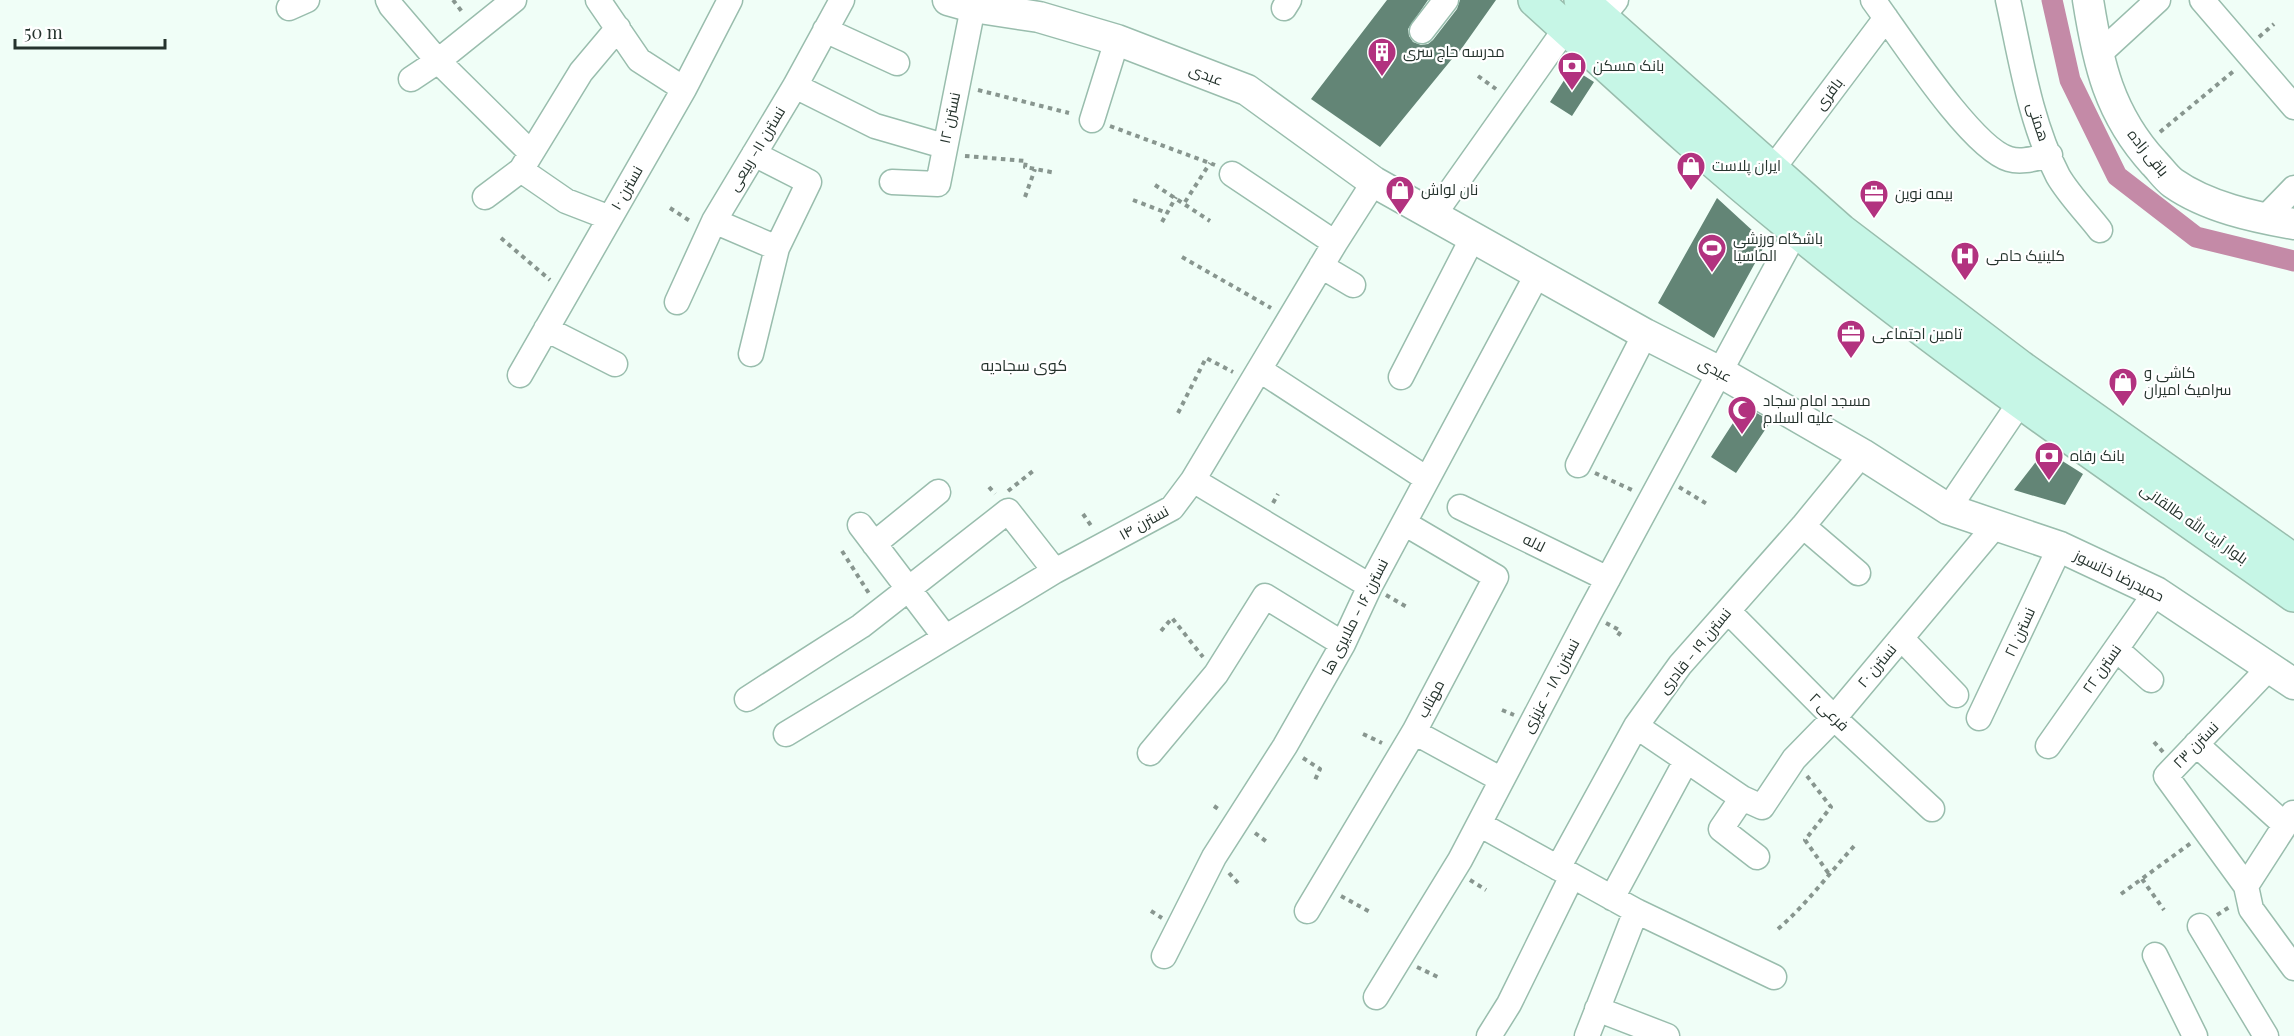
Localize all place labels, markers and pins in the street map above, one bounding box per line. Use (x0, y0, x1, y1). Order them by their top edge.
building icon: مدرسه حاج سری (1366, 36, 1398, 78)
place label: مدرسه حاج سری (1403, 41, 1505, 63)
bank icon: بانک مسکن (1556, 50, 1588, 92)
place label: بانک مسکن (1593, 55, 1664, 76)
shop icon: ایران پلاست (1675, 150, 1707, 192)
place label: ایران پلاست (1712, 155, 1781, 176)
shop icon: نان لواش (1384, 174, 1416, 216)
office icon: بیمه نوین (1858, 178, 1890, 220)
place label: نان لواش (1421, 179, 1478, 200)
place label: بیمه نوین (1895, 183, 1953, 204)
place label: باشگاه ورزشی الماسیا (1733, 228, 1823, 265)
sports icon: باشگاه ورزشی الماسیا (1696, 232, 1728, 274)
hospital icon: کلینیک حامی (1949, 240, 1981, 282)
place label: کلینیک حامی (1986, 245, 2065, 266)
office icon: تامین اجتماعی (1835, 318, 1867, 360)
place label: تامین اجتماعی (1872, 323, 1962, 344)
place label: کاشی و سرامیک امیران (2144, 362, 2231, 400)
shop icon: کاشی و سرامیک امیران (2107, 366, 2139, 408)
place label: مسجد امام سجاد علیه السلام (1763, 390, 1871, 428)
mosque icon: مسجد امام سجاد علیه السلام (1726, 394, 1758, 436)
bank icon: بانک رفاه (2033, 440, 2065, 482)
place label: بانک رفاه (2070, 445, 2125, 465)

